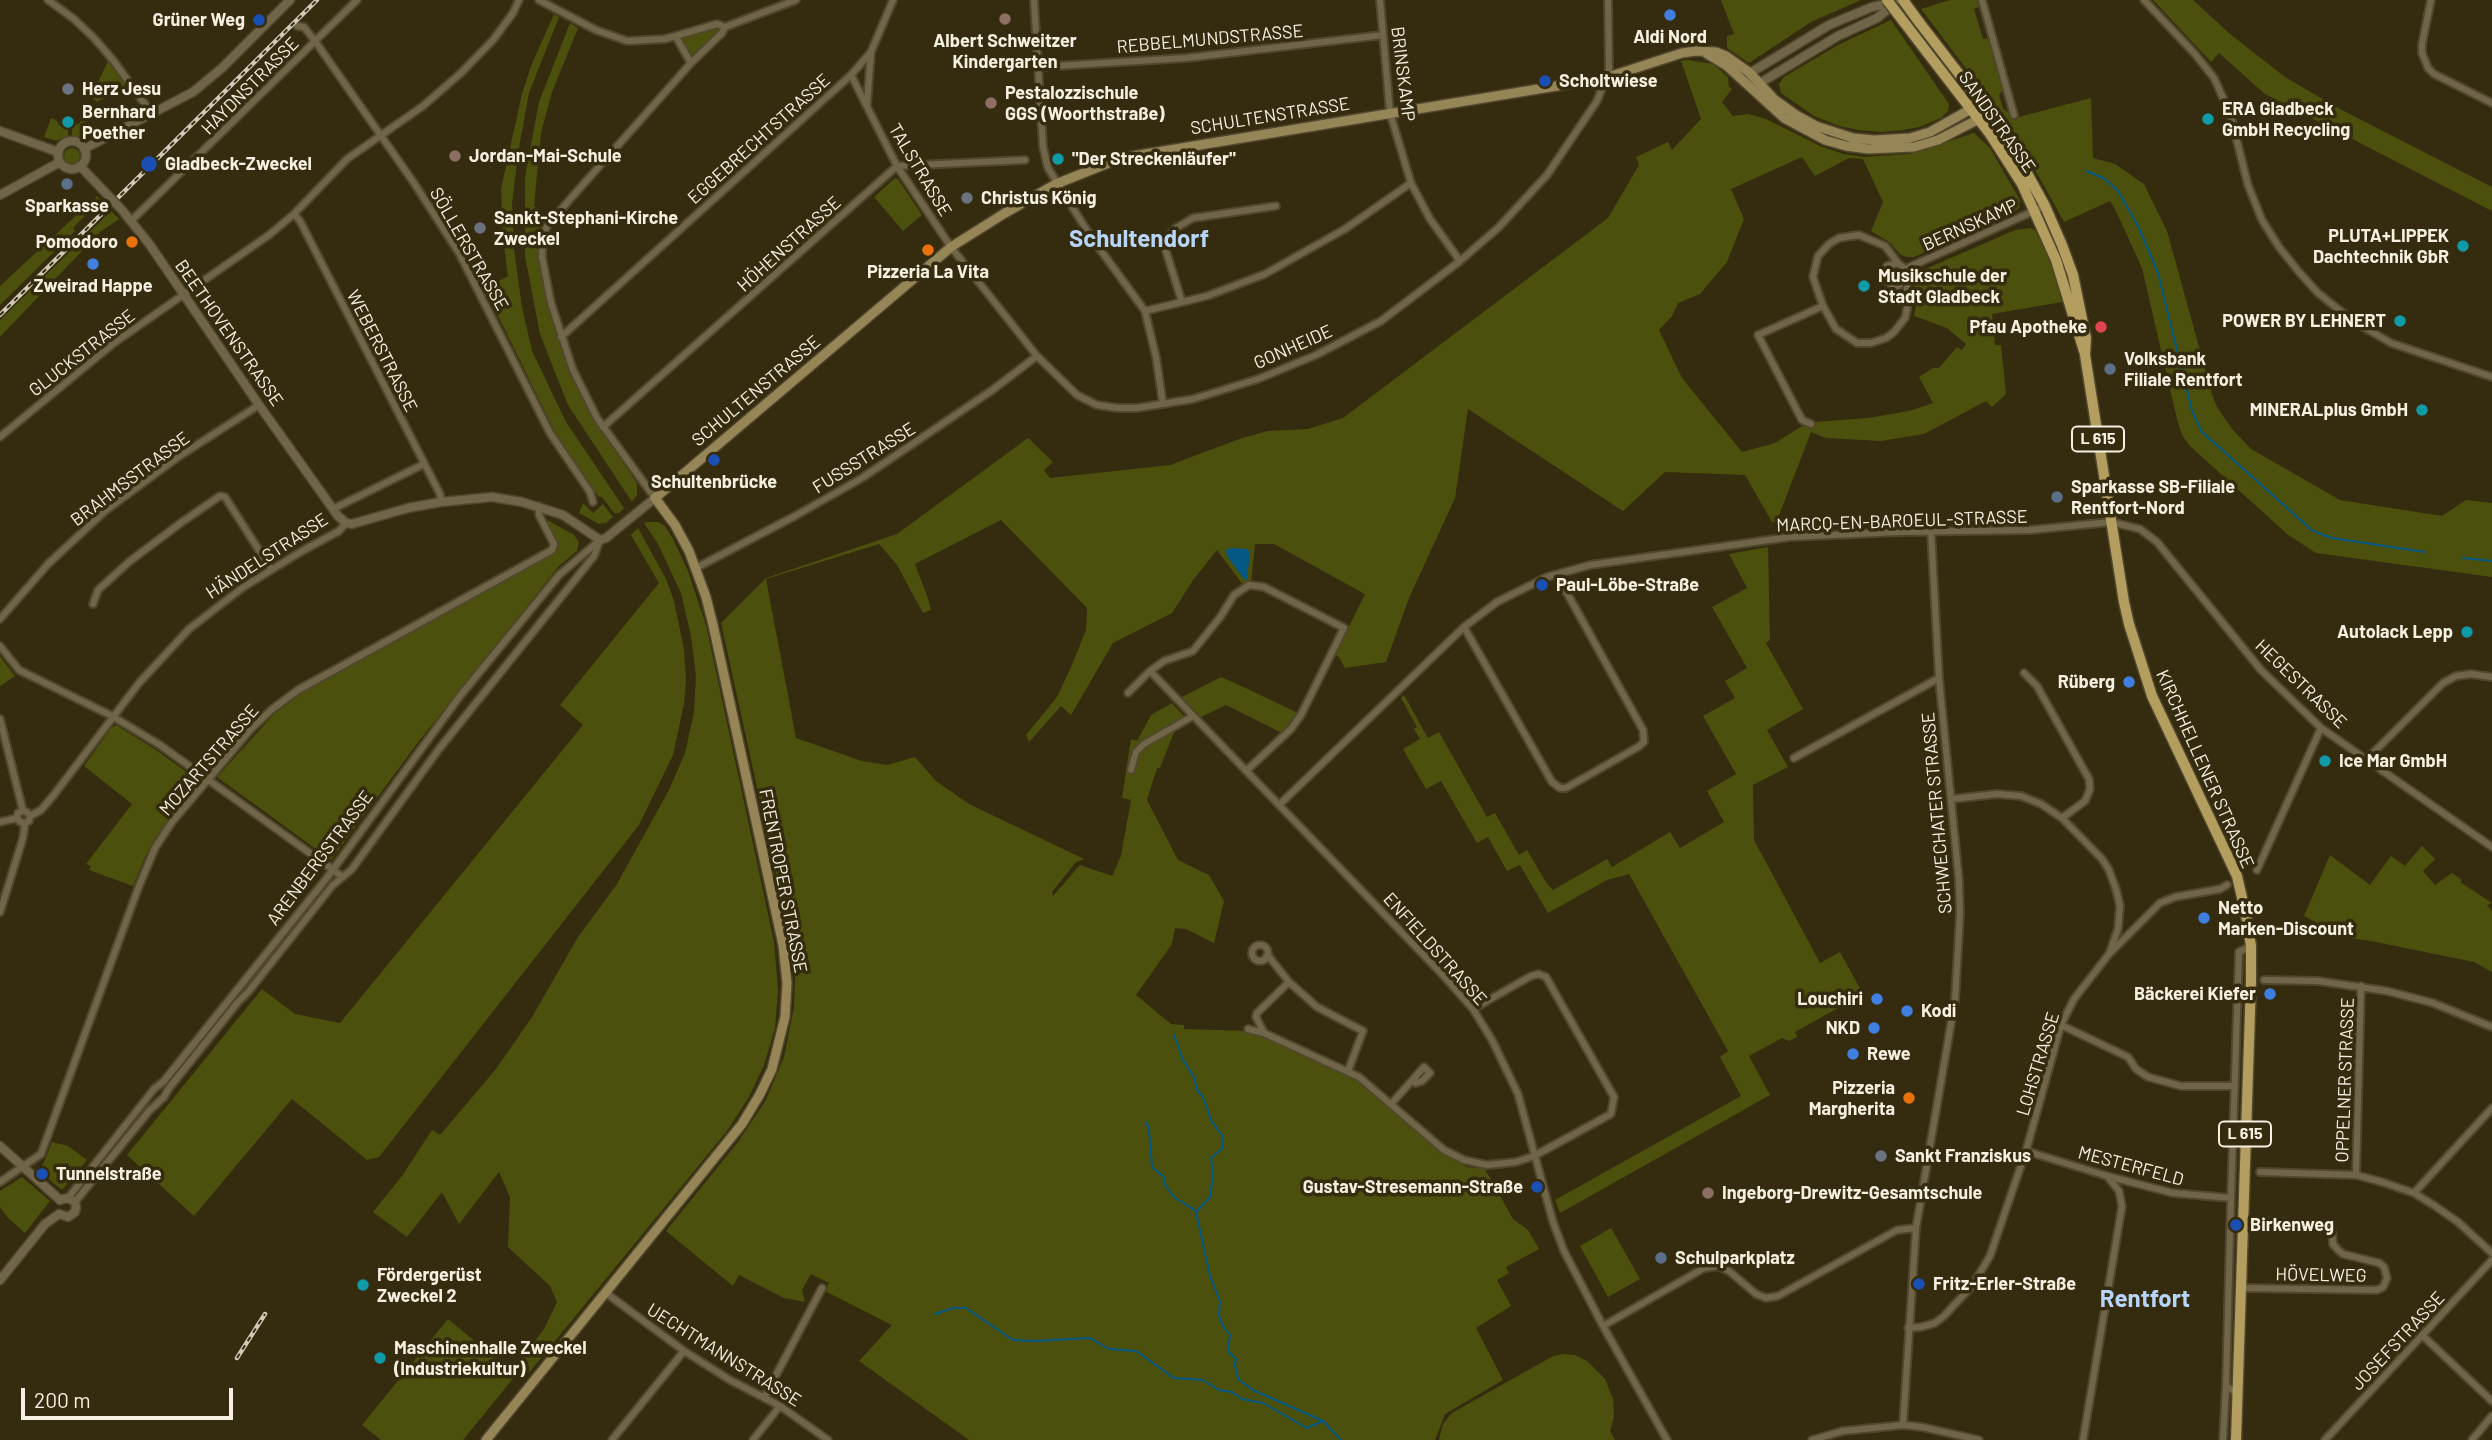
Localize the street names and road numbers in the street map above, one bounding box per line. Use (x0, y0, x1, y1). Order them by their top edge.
street label: REBBELMUNDSTRASSE (1116, 20, 1304, 58)
street label: BRINSKAMP (1386, 25, 1420, 123)
street label: HAYDNSTRASSE (197, 33, 303, 139)
street label: SANDSTRASSE (1954, 67, 2040, 177)
street label: EGGEBRECHTSTRASSE (683, 69, 835, 209)
street label: SCHULTENSTRASSE (1189, 93, 1351, 139)
street label: TALSTRASSE (884, 120, 956, 220)
street label: SÖLLERSTRASSE (425, 184, 513, 314)
street label: HÖHENSTRASSE (733, 192, 845, 296)
street label: BERNSKAMP (1919, 194, 2021, 256)
street label: BEETHOVENSTRASSE (170, 256, 288, 410)
street label: WEBERSTRASSE (342, 286, 422, 416)
street label: GLUCKSTRASSE (25, 305, 139, 401)
street label: GONHEIDE (1250, 320, 1336, 374)
street label: SCHULTENSTRASSE (687, 331, 825, 451)
street label: FUSSSTRASSE (809, 418, 919, 498)
road number: L 615 (2072, 426, 2124, 452)
street label: BRAHMSSTRASSE (66, 427, 194, 531)
street label: MARCQ-EN-BAROEUL-STRASSE (1776, 506, 2028, 536)
street label: HÄNDELSTRASSE (202, 508, 332, 604)
street label: HEGESTRASSE (2251, 635, 2351, 733)
street label: KIRCHHELLENER STRASSE (2151, 666, 2259, 872)
street label: MOZARTSTRASSE (155, 700, 263, 820)
street label: SCHWECHATER STRASSE (1917, 711, 1957, 915)
street label: ARENBERGSTRASSE (262, 786, 378, 930)
street label: FRENTROPER STRASSE (755, 787, 811, 975)
street label: ENFIELDSTRASSE (1379, 888, 1491, 1010)
street label: OPPELNER STRASSE (2331, 997, 2359, 1163)
street label: LOHSTRASSE (2012, 1009, 2064, 1119)
road number: L 615 (2219, 1122, 2271, 1146)
street label: MESTERFELD (2076, 1142, 2186, 1190)
street label: HÖVELWEG (2275, 1263, 2367, 1287)
street label: JOSEFSTRASSE (2347, 1287, 2449, 1395)
street label: UECHTMANNSTRASSE (643, 1299, 805, 1411)

